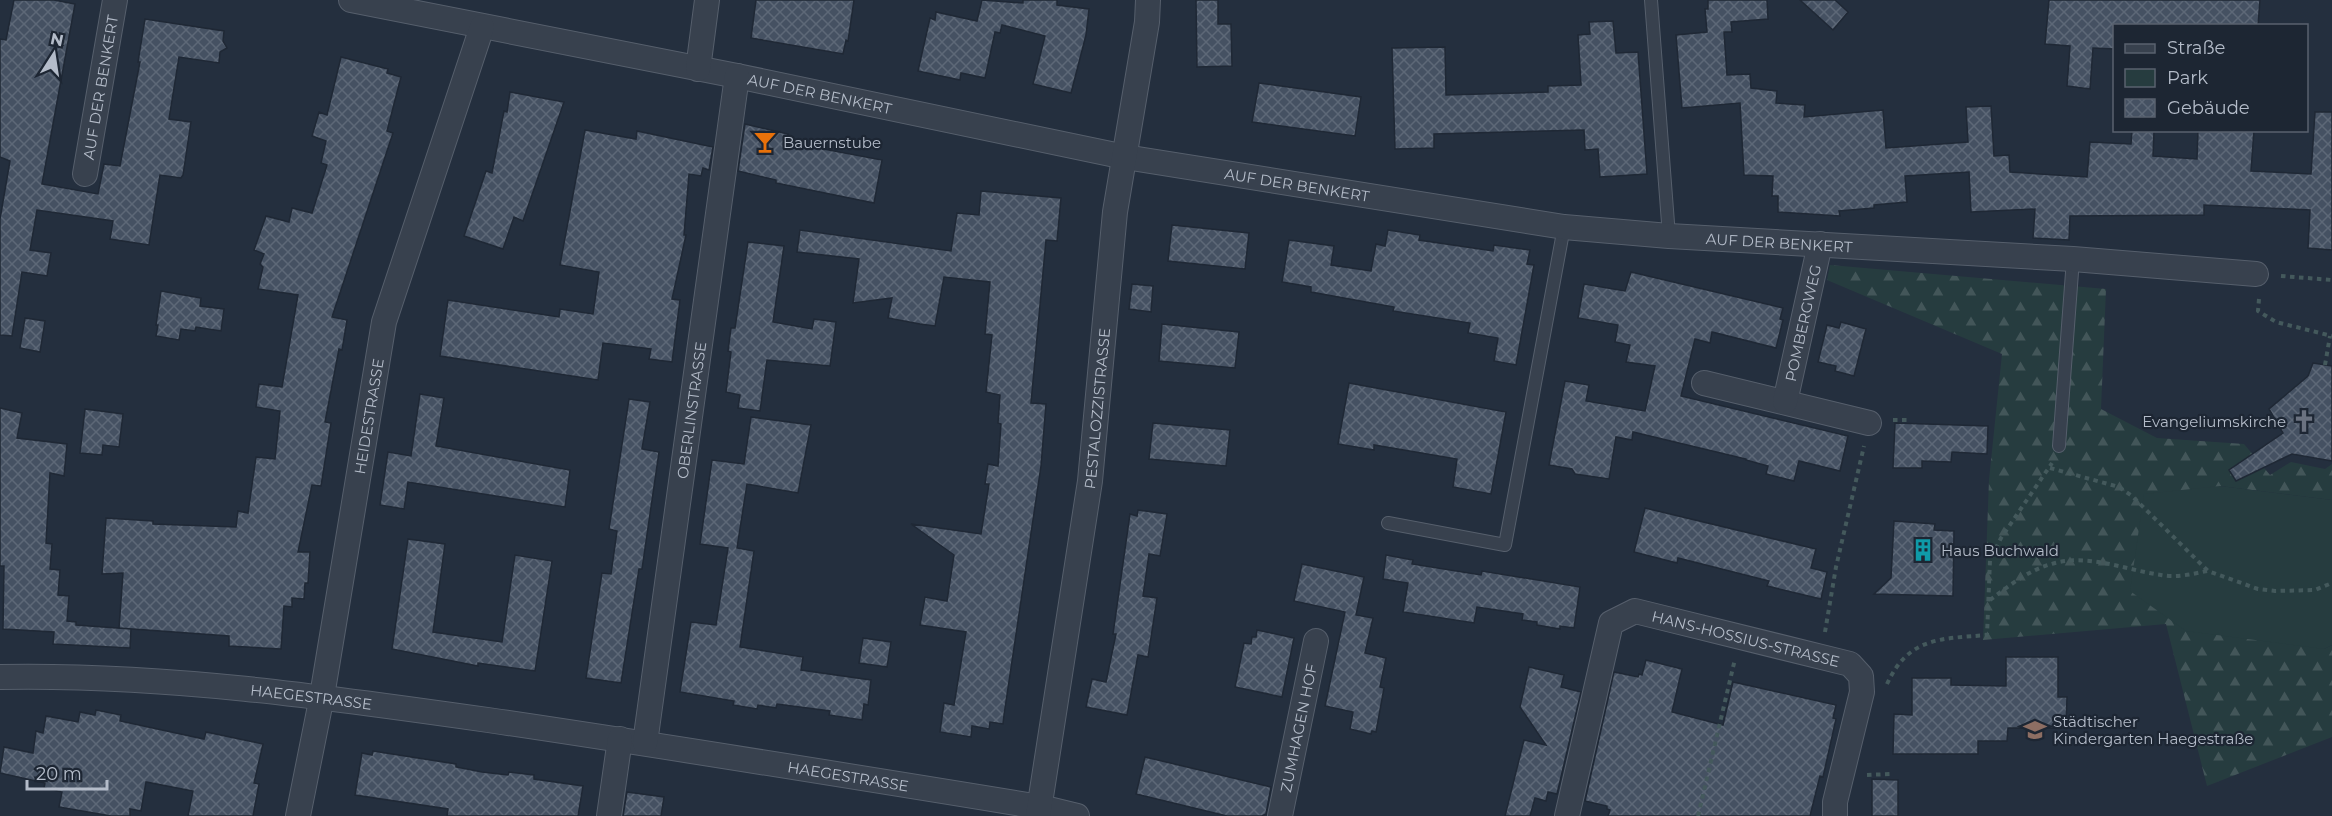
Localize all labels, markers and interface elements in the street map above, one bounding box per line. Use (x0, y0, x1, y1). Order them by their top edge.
street label: AUF DER BENKERT (78, 13, 122, 161)
north arrow (24, 24, 84, 84)
legend (2113, 24, 2308, 132)
text: N (49, 29, 65, 50)
text: Straße (2167, 37, 2226, 59)
text: Park (2167, 67, 2208, 89)
street label: AUF DER BENKERT (746, 69, 894, 118)
text: Gebäude (2167, 97, 2250, 119)
bar icon: Bauernstube (752, 129, 778, 155)
place label: Bauernstube (783, 133, 881, 152)
street label: AUF DER BENKERT (1223, 164, 1371, 205)
street label: AUF DER BENKERT (1705, 229, 1853, 256)
street label: POMBERGWEG (1780, 262, 1825, 383)
street label: PESTALOZZISTRASSE (1079, 327, 1114, 490)
street label: OBERLINSTRASSE (672, 340, 710, 480)
street label: HEIDESTRASSE (349, 357, 387, 475)
church icon: Evangeliumskirche (2291, 408, 2317, 434)
place label: Evangeliumskirche (2142, 412, 2286, 431)
building icon: Haus Buchwald (1910, 537, 1936, 563)
place label: Haus Buchwald (1941, 541, 2059, 560)
street label: HANS-HOSSIUS-STRASSE (1650, 606, 1842, 671)
street label: ZUMHAGEN HOF (1276, 662, 1321, 794)
street label: HAEGESTRASSE (249, 680, 373, 713)
place label: Städtischer Kindergarten Haegestraße (2053, 712, 2253, 748)
school or university icon: Städtischer Kindergarten Haegestraße (2022, 717, 2048, 743)
scale bar (27, 753, 106, 791)
street label: HAEGESTRASSE (786, 757, 910, 795)
text: 20 m (36, 763, 82, 785)

